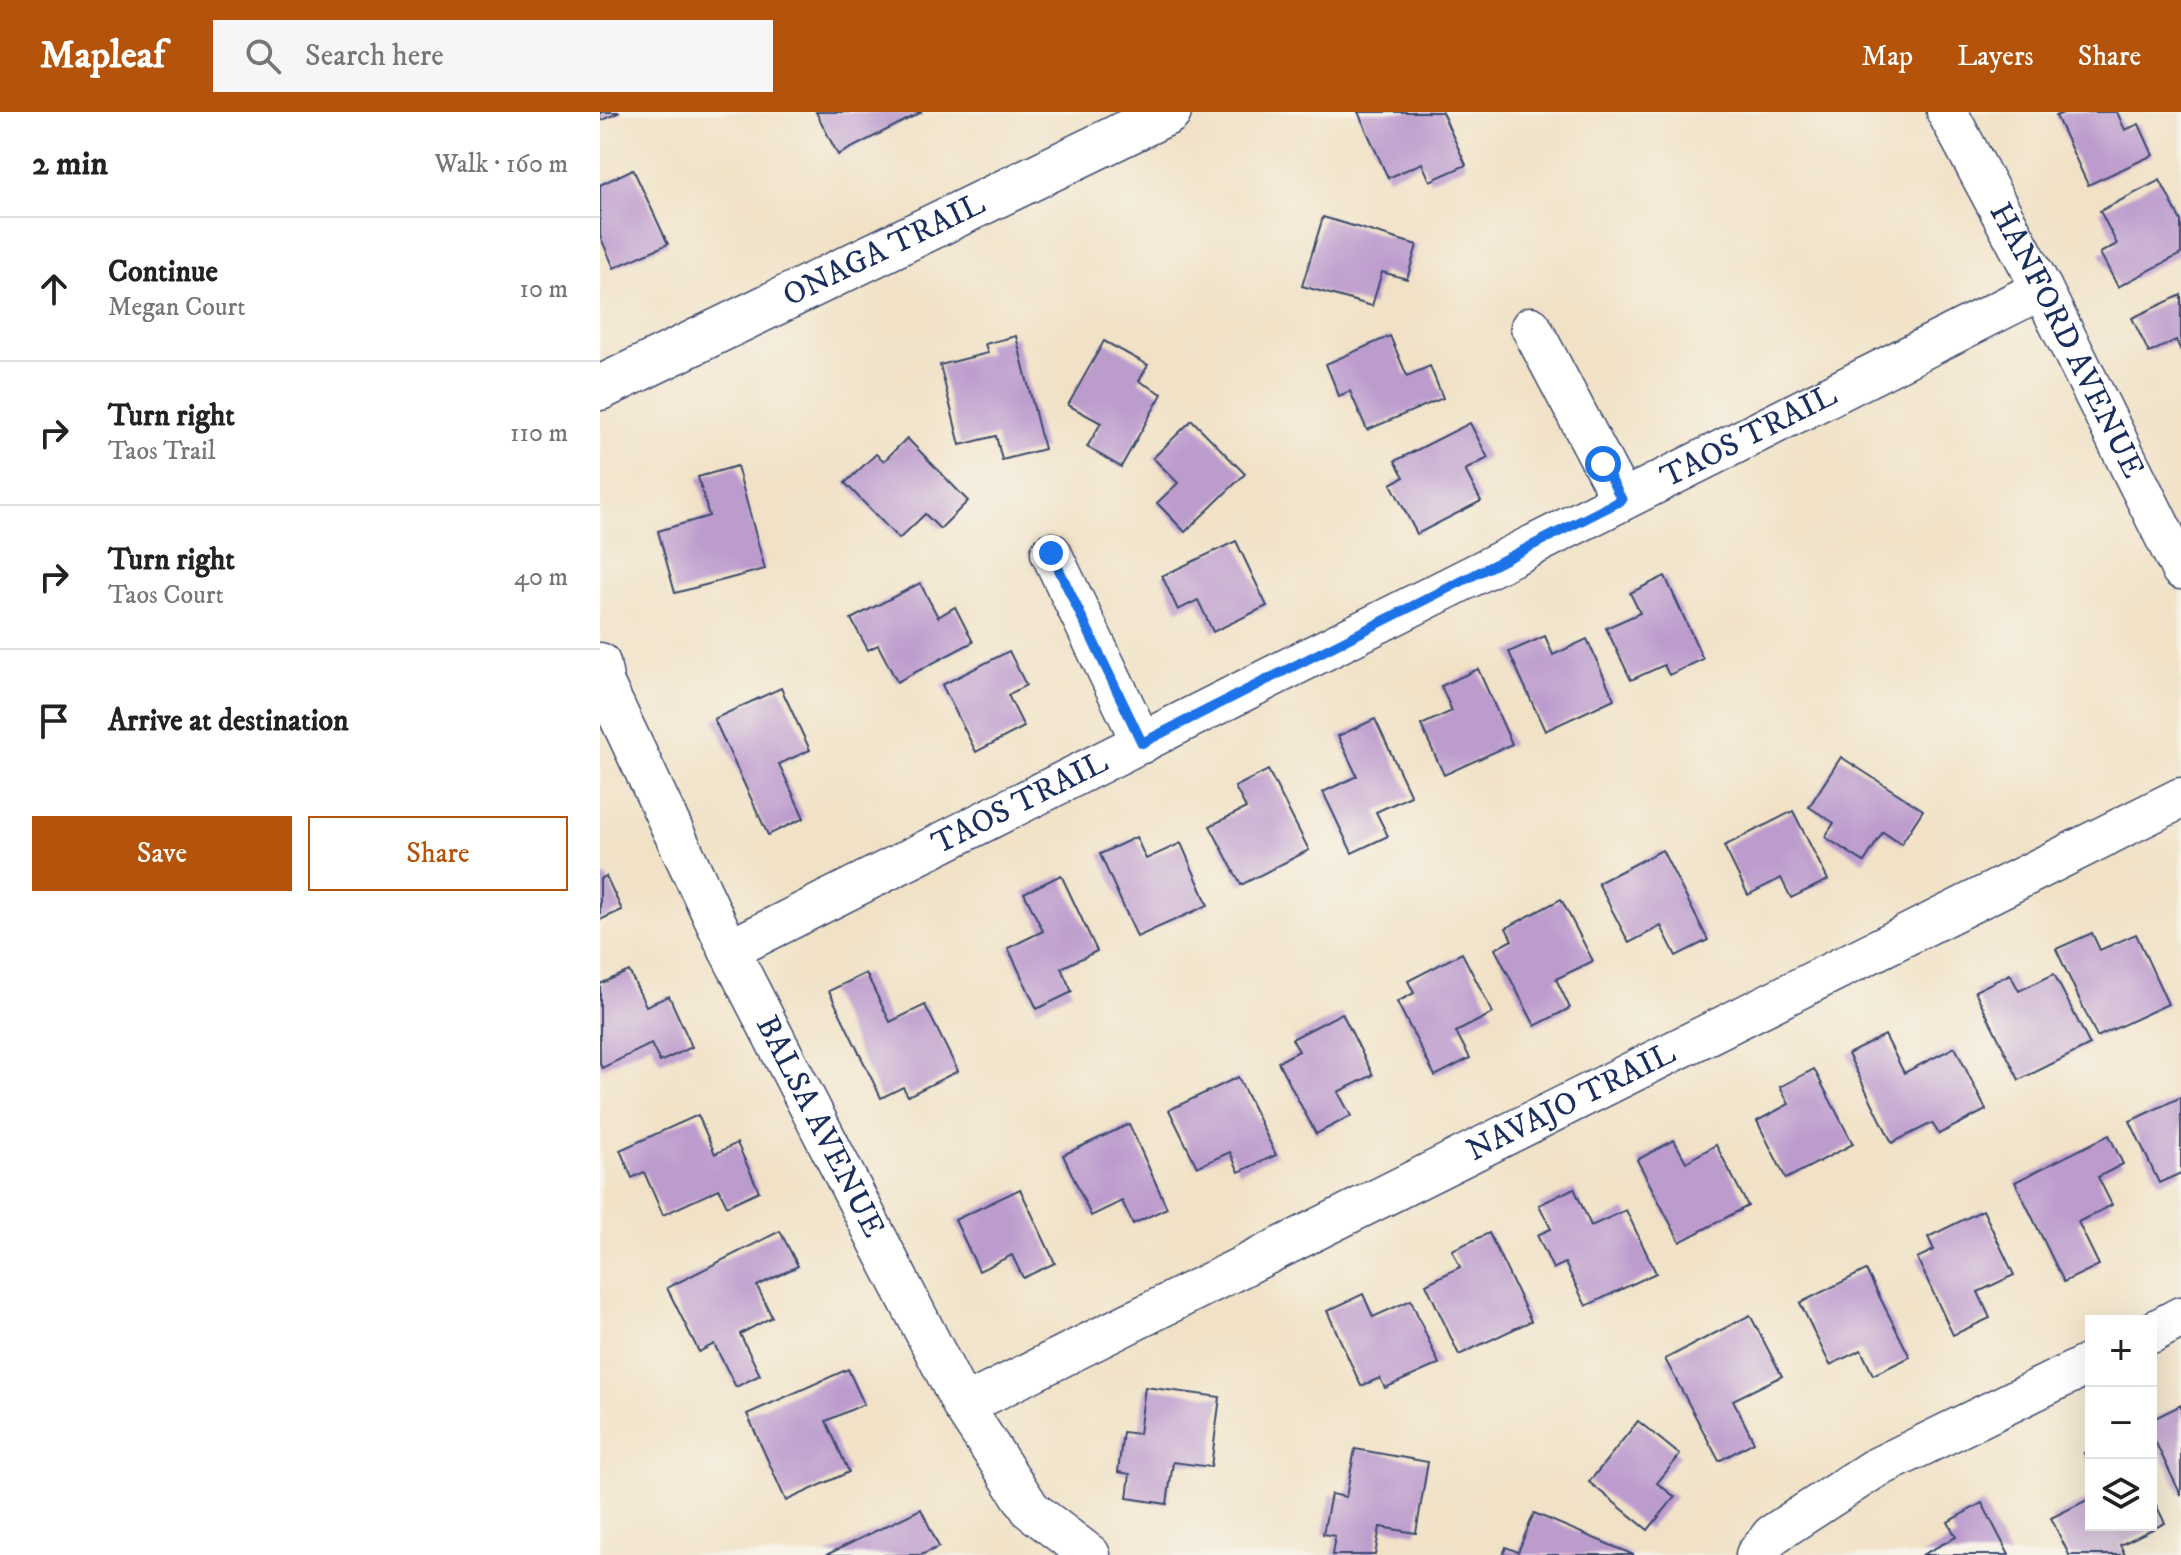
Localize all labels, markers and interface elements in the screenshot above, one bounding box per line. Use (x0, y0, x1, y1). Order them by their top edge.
search box (213, 20, 773, 92)
text: Mapleaf (40, 32, 165, 80)
icon: search (241, 34, 285, 78)
text: Search here (305, 38, 444, 75)
text: Map (1862, 39, 1913, 74)
text: Layers (1957, 39, 2034, 74)
text: Share (2078, 39, 2141, 74)
text: 2 min (32, 143, 108, 185)
text: Walk · 160 m (435, 148, 568, 181)
street label: ONAGA TRAIL (777, 184, 992, 316)
street label: HANFORD AVENUE (1980, 196, 2153, 485)
text: Continue (108, 254, 218, 291)
icon: ahead (32, 267, 76, 311)
text: 10 m (519, 273, 568, 306)
text: Megan Court (108, 291, 246, 324)
street label: TAOS TRAIL (1654, 375, 1844, 498)
text: Turn right (108, 398, 235, 435)
icon: right (32, 411, 76, 455)
text: 110 m (510, 417, 568, 450)
text: Taos Trail (108, 435, 216, 468)
route start (1585, 446, 1621, 482)
route end (1033, 535, 1069, 571)
text: Turn right (108, 542, 235, 579)
icon: right (32, 555, 76, 599)
text: 40 m (514, 561, 568, 594)
text: Taos Court (108, 579, 224, 612)
icon: arrive (32, 699, 76, 743)
text: Arrive at destination (108, 703, 349, 740)
street label: TAOS TRAIL (925, 742, 1115, 864)
button: Save (32, 816, 292, 891)
button: Share (308, 816, 568, 891)
street label: BALSA AVENUE (746, 1009, 893, 1244)
street label: NAVAJO TRAIL (1460, 1033, 1682, 1171)
map controls (2085, 1315, 2157, 1531)
button: + (2085, 1315, 2157, 1387)
button: − (2085, 1387, 2157, 1459)
button: layers (2085, 1459, 2157, 1531)

